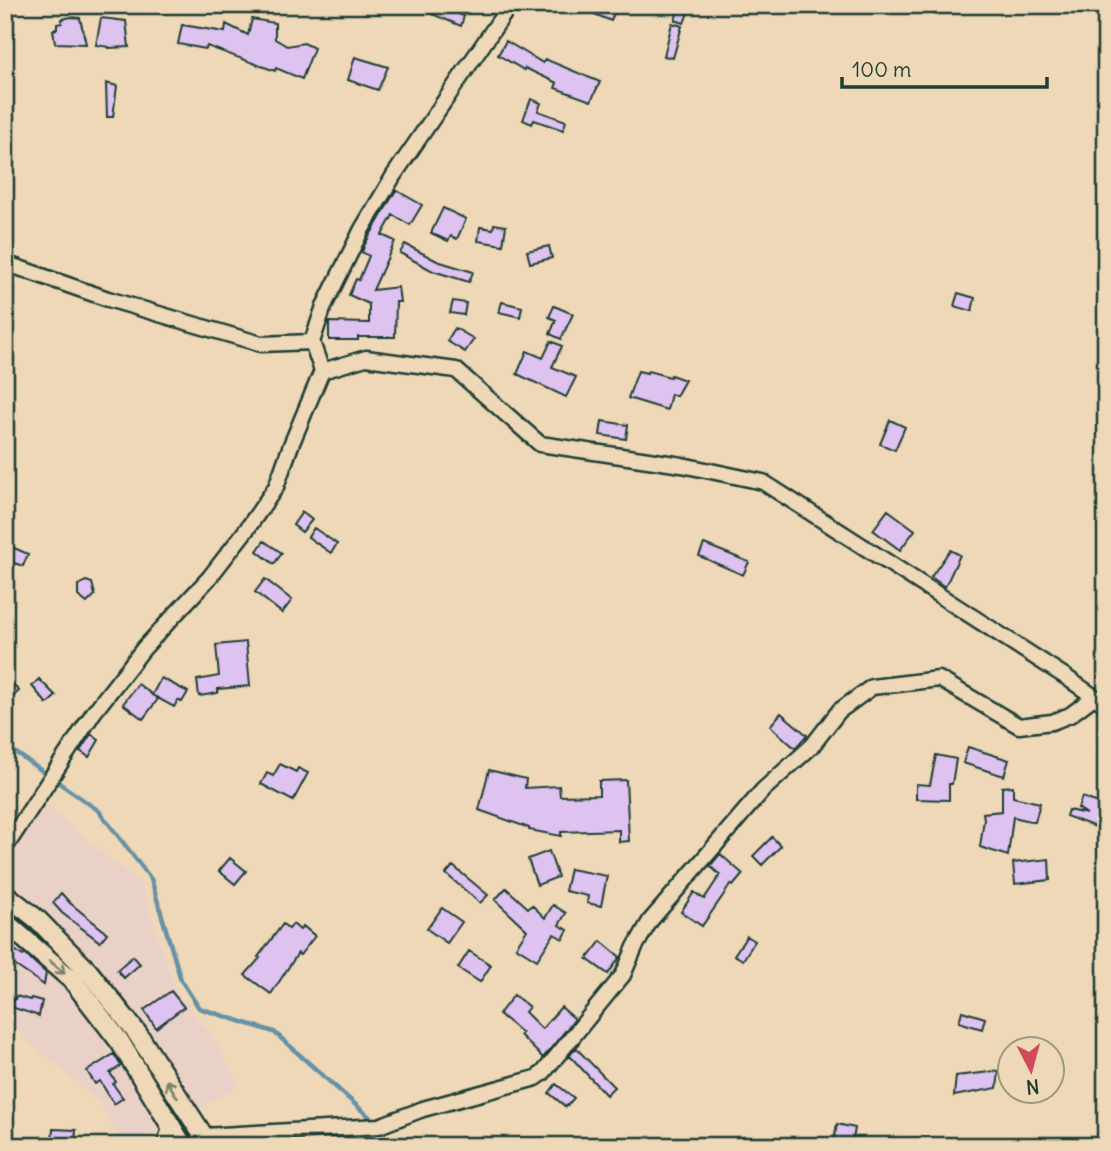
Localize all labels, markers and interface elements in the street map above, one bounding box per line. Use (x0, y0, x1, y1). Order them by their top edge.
scale bar (842, 46, 1046, 90)
text: 100 m (852, 56, 911, 83)
one-way arrow (47, 959, 65, 975)
north arrow (996, 1036, 1066, 1106)
text: N (1025, 1074, 1041, 1100)
one-way arrow (165, 1079, 179, 1099)

